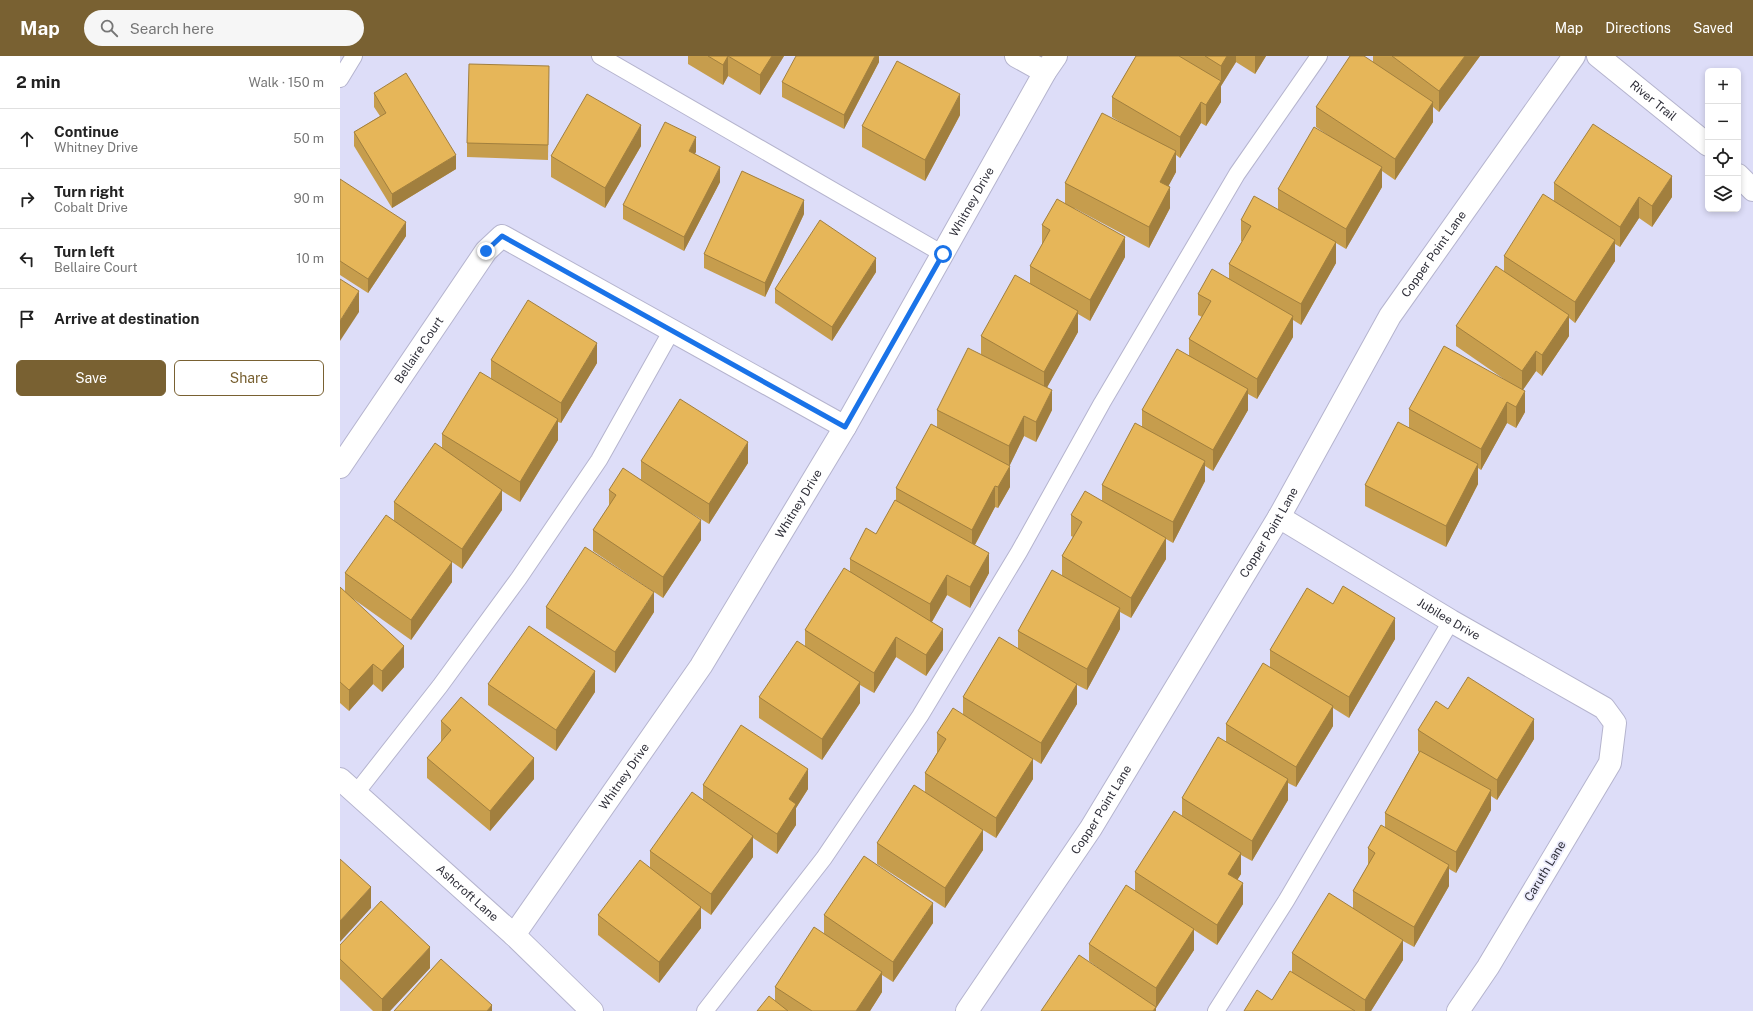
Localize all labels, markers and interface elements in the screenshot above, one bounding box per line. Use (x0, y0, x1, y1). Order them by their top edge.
search box (84, 10, 364, 46)
text: Map (20, 17, 60, 39)
icon: search (98, 17, 120, 39)
text: Search here (130, 20, 214, 37)
text: Map (1555, 20, 1583, 36)
text: Directions (1605, 20, 1671, 36)
text: Saved (1693, 20, 1733, 36)
map controls (1705, 68, 1741, 212)
button: + (1705, 68, 1741, 104)
text: 2 min (16, 72, 61, 92)
text: Walk · 150 m (249, 75, 324, 90)
street label: River Trail (1627, 78, 1680, 124)
button: − (1705, 104, 1741, 140)
text: Continue (54, 123, 119, 140)
icon: ahead (16, 128, 38, 150)
text: 50 m (293, 131, 324, 146)
text: Whitney Drive (54, 140, 138, 155)
button: locate (1705, 140, 1741, 176)
street label: Whitney Drive (947, 164, 997, 239)
button: layers (1705, 176, 1741, 212)
text: Turn right (54, 183, 124, 200)
icon: right (16, 188, 38, 210)
text: 90 m (294, 191, 324, 206)
text: Cobalt Drive (54, 200, 128, 215)
street label: Copper Point Lane (1399, 208, 1469, 300)
route end (477, 242, 495, 260)
text: Turn left (54, 243, 115, 260)
route start (934, 245, 952, 263)
icon: left (16, 248, 38, 270)
text: 10 m (296, 251, 324, 266)
text: Bellaire Court (54, 260, 138, 275)
icon: arrive (16, 308, 38, 330)
text: Arrive at destination (54, 310, 199, 327)
street label: Bellaire Court (392, 314, 447, 386)
button: Save (16, 360, 166, 396)
button: Share (174, 360, 324, 396)
street label: Whitney Drive (773, 467, 825, 541)
street label: Copper Point Lane (1237, 485, 1301, 580)
street label: Jubilee Drive (1415, 595, 1483, 643)
street label: Whitney Drive (596, 740, 652, 812)
street label: Copper Point Lane (1068, 762, 1134, 857)
street label: Caruth Lane (1521, 838, 1569, 904)
street label: Ashcroft Lane (434, 862, 501, 925)

